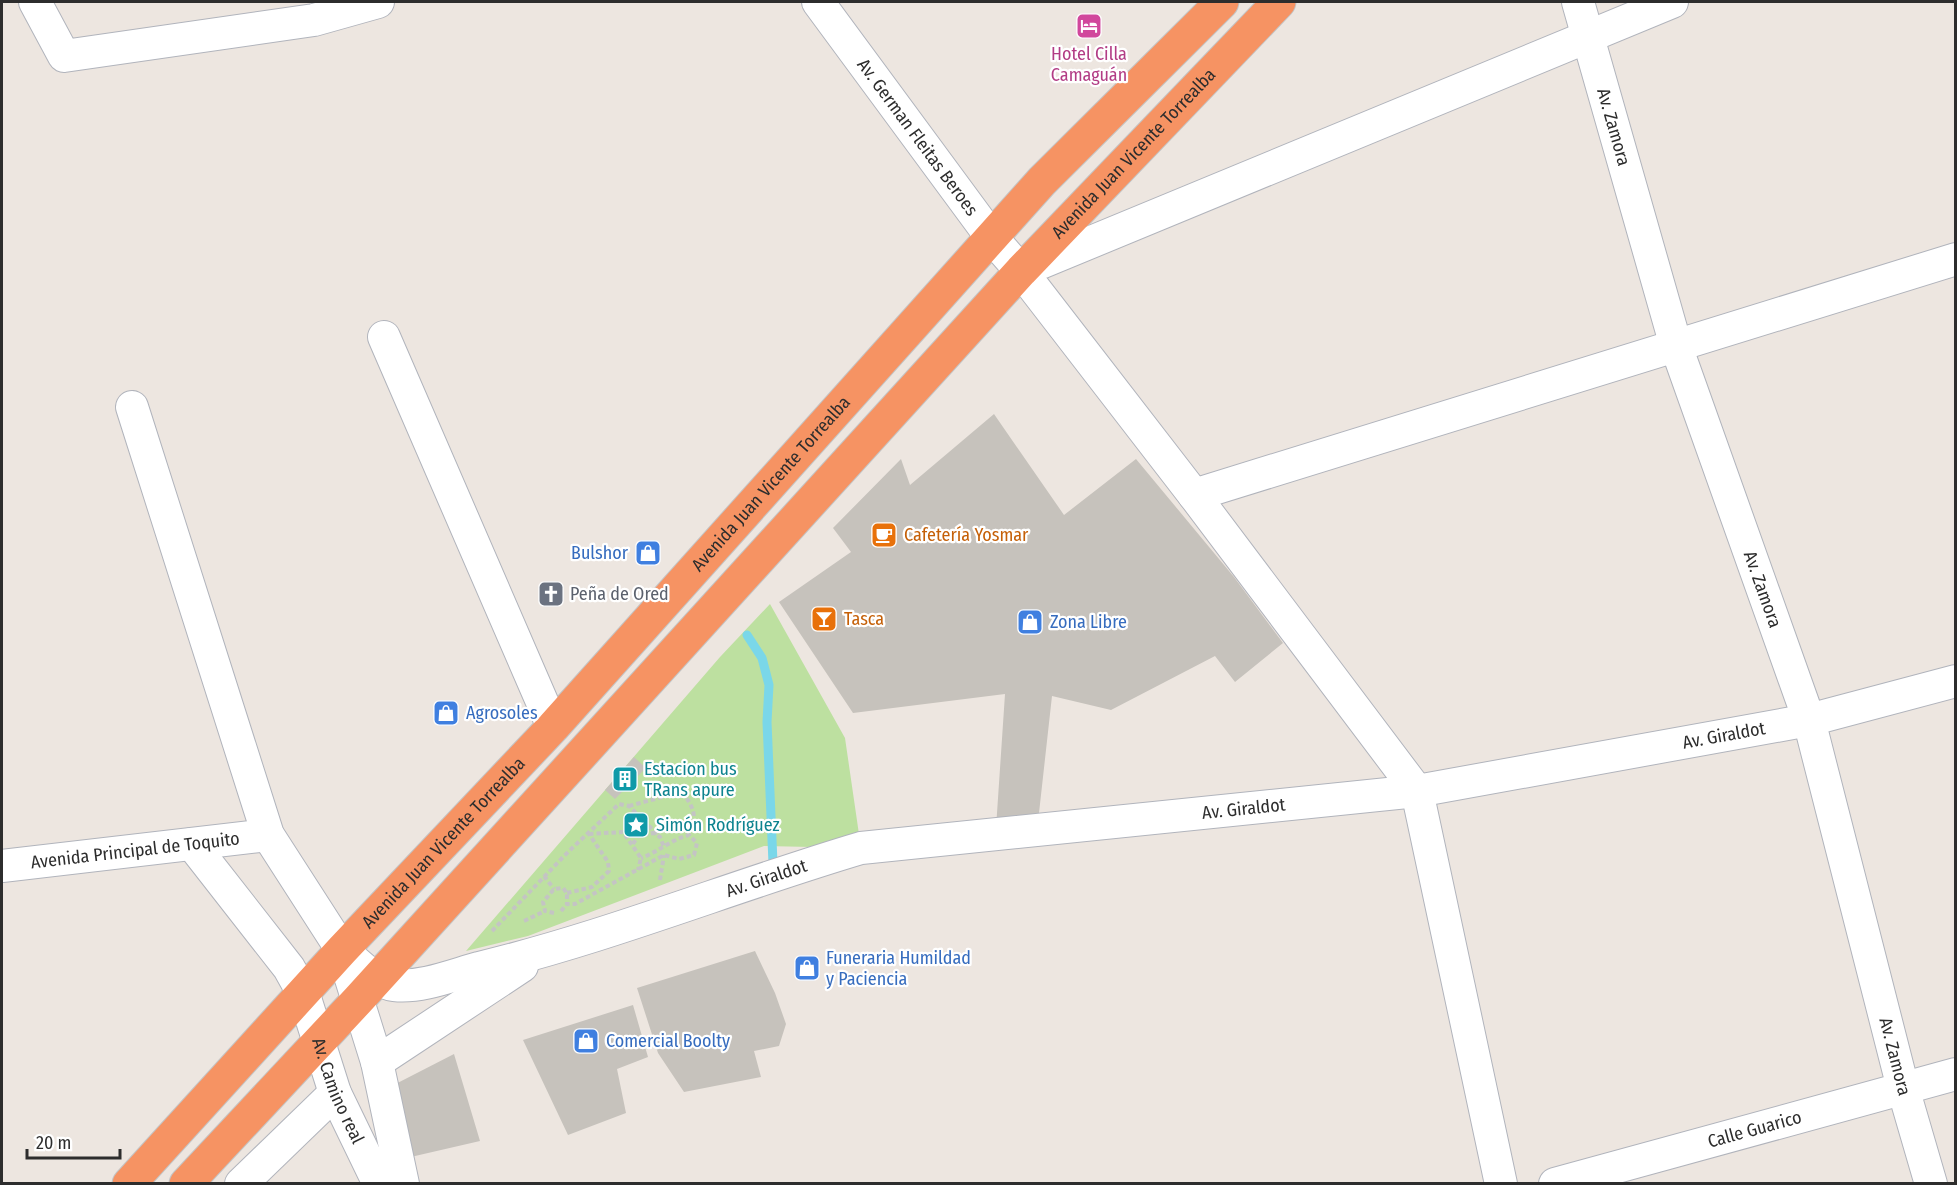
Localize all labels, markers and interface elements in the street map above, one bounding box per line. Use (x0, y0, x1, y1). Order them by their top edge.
hotel icon: Hotel Cilla Camaguán (1074, 11, 1104, 41)
place label: Hotel Cilla Camaguán (1051, 43, 1127, 86)
street label: Av. German Fleitas Beroes (853, 54, 983, 220)
street label: Avenida Juan Vicente Torrealba (1047, 64, 1220, 243)
street label: Av. Zamora (1592, 86, 1635, 169)
street label: Avenida Juan Vicente Torrealba (687, 392, 855, 576)
cafe icon: Cafetería Yosmar (869, 520, 899, 550)
place label: Cafetería Yosmar (904, 524, 1029, 546)
shop icon: Bulshor (633, 538, 663, 568)
place label: Bulshor (571, 542, 629, 564)
street label: Av. Zamora (1739, 548, 1786, 631)
church icon: Peña de Ored (536, 579, 566, 609)
place label: Peña de Ored (570, 583, 669, 605)
bar icon: Tasca (809, 604, 839, 634)
shop icon: Zona Libre (1015, 607, 1045, 637)
place label: Tasca (844, 608, 884, 630)
place label: Zona Libre (1050, 611, 1127, 633)
shop icon: Agrosoles (431, 698, 461, 728)
place label: Agrosoles (466, 702, 538, 724)
street label: Av. Giraldot (1681, 717, 1767, 754)
street label: Avenida Juan Vicente Torrealba (357, 752, 530, 933)
place label: Estacion bus TRans apure (644, 758, 737, 801)
building icon: Estacion bus TRans apure (610, 764, 640, 794)
street label: Av. Giraldot (1201, 794, 1287, 824)
place icon: Simón Rodríguez (621, 810, 651, 840)
place label: Simón Rodríguez (656, 814, 780, 836)
street label: Avenida Principal de Toquito (29, 827, 241, 874)
street label: Av. Giraldot (723, 855, 810, 902)
place label: Funeraria Humildad y Paciencia (826, 947, 971, 990)
shop icon: Funeraria Humildad y Paciencia (792, 953, 822, 983)
street label: Av. Zamora (1874, 1015, 1916, 1098)
shop icon: Comercial Boolty (571, 1026, 601, 1056)
place label: Comercial Boolty (606, 1030, 730, 1052)
street label: Av. Camino real (307, 1035, 369, 1147)
street label: Calle Guarico (1705, 1106, 1804, 1153)
scale bar (27, 1122, 120, 1160)
text: 20 m (36, 1132, 71, 1154)

